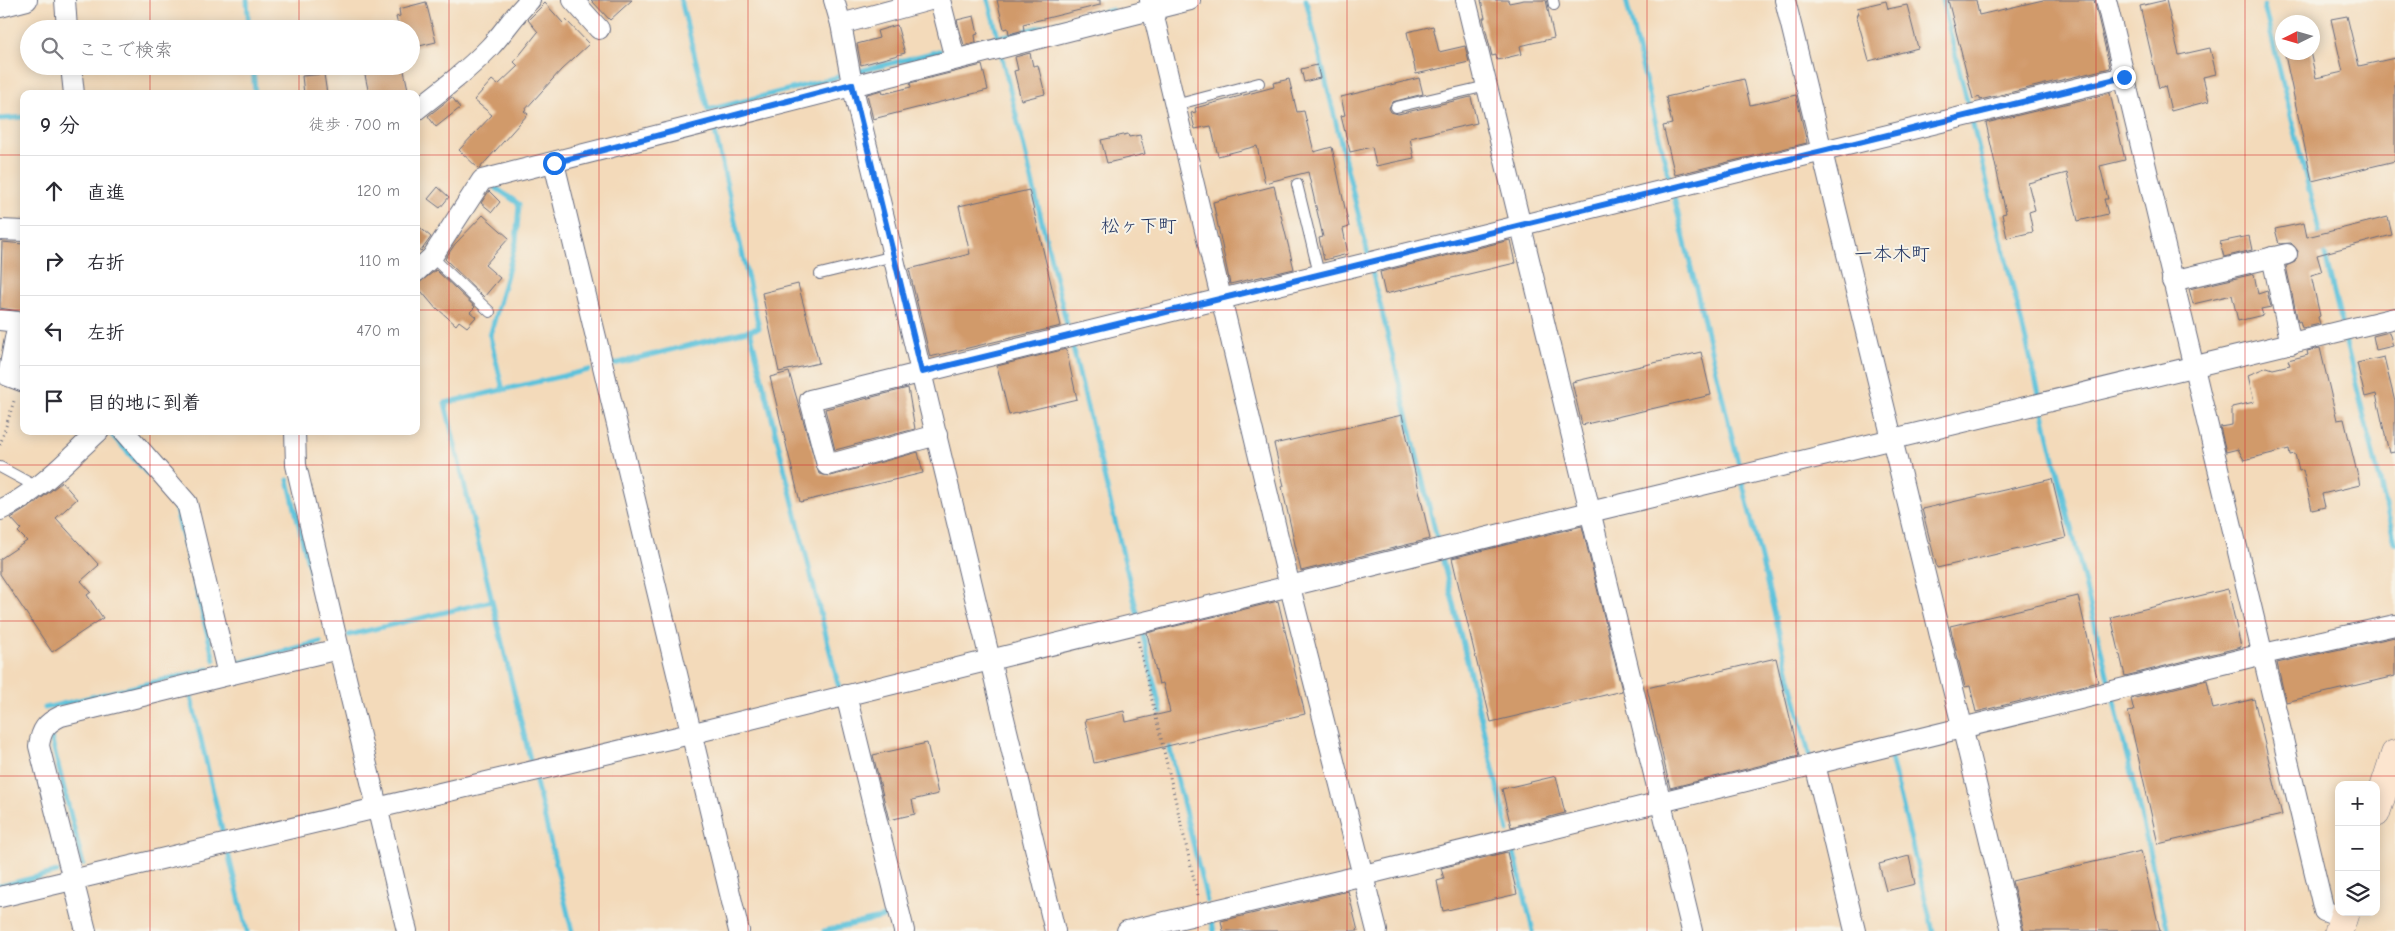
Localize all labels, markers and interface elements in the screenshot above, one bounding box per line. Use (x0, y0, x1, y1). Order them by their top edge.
north arrow (2275, 15, 2320, 60)
search box (20, 20, 420, 75)
icon: search (38, 34, 66, 62)
text: ここで検索 (78, 39, 173, 61)
route end (2113, 66, 2136, 89)
text: 9 分 (40, 113, 79, 137)
text: 徒歩 · 700 m (309, 116, 400, 134)
route start (543, 152, 566, 175)
icon: ahead (40, 177, 68, 205)
text: 直進 (87, 182, 125, 204)
text: 120 m (357, 182, 400, 200)
district label: 松ヶ下町 (1101, 215, 1177, 237)
district label: 一本木町 (1854, 243, 1930, 265)
icon: right (40, 247, 68, 275)
text: 右折 (87, 252, 125, 274)
text: 110 m (359, 252, 400, 270)
icon: left (40, 317, 68, 345)
text: 左折 (87, 322, 125, 344)
text: 470 m (356, 322, 400, 340)
icon: arrive (40, 387, 68, 415)
text: 目的地に到着 (87, 392, 201, 414)
map controls (2335, 781, 2380, 916)
button: + (2335, 781, 2380, 826)
button: − (2335, 826, 2380, 871)
button: layers (2335, 871, 2380, 916)

